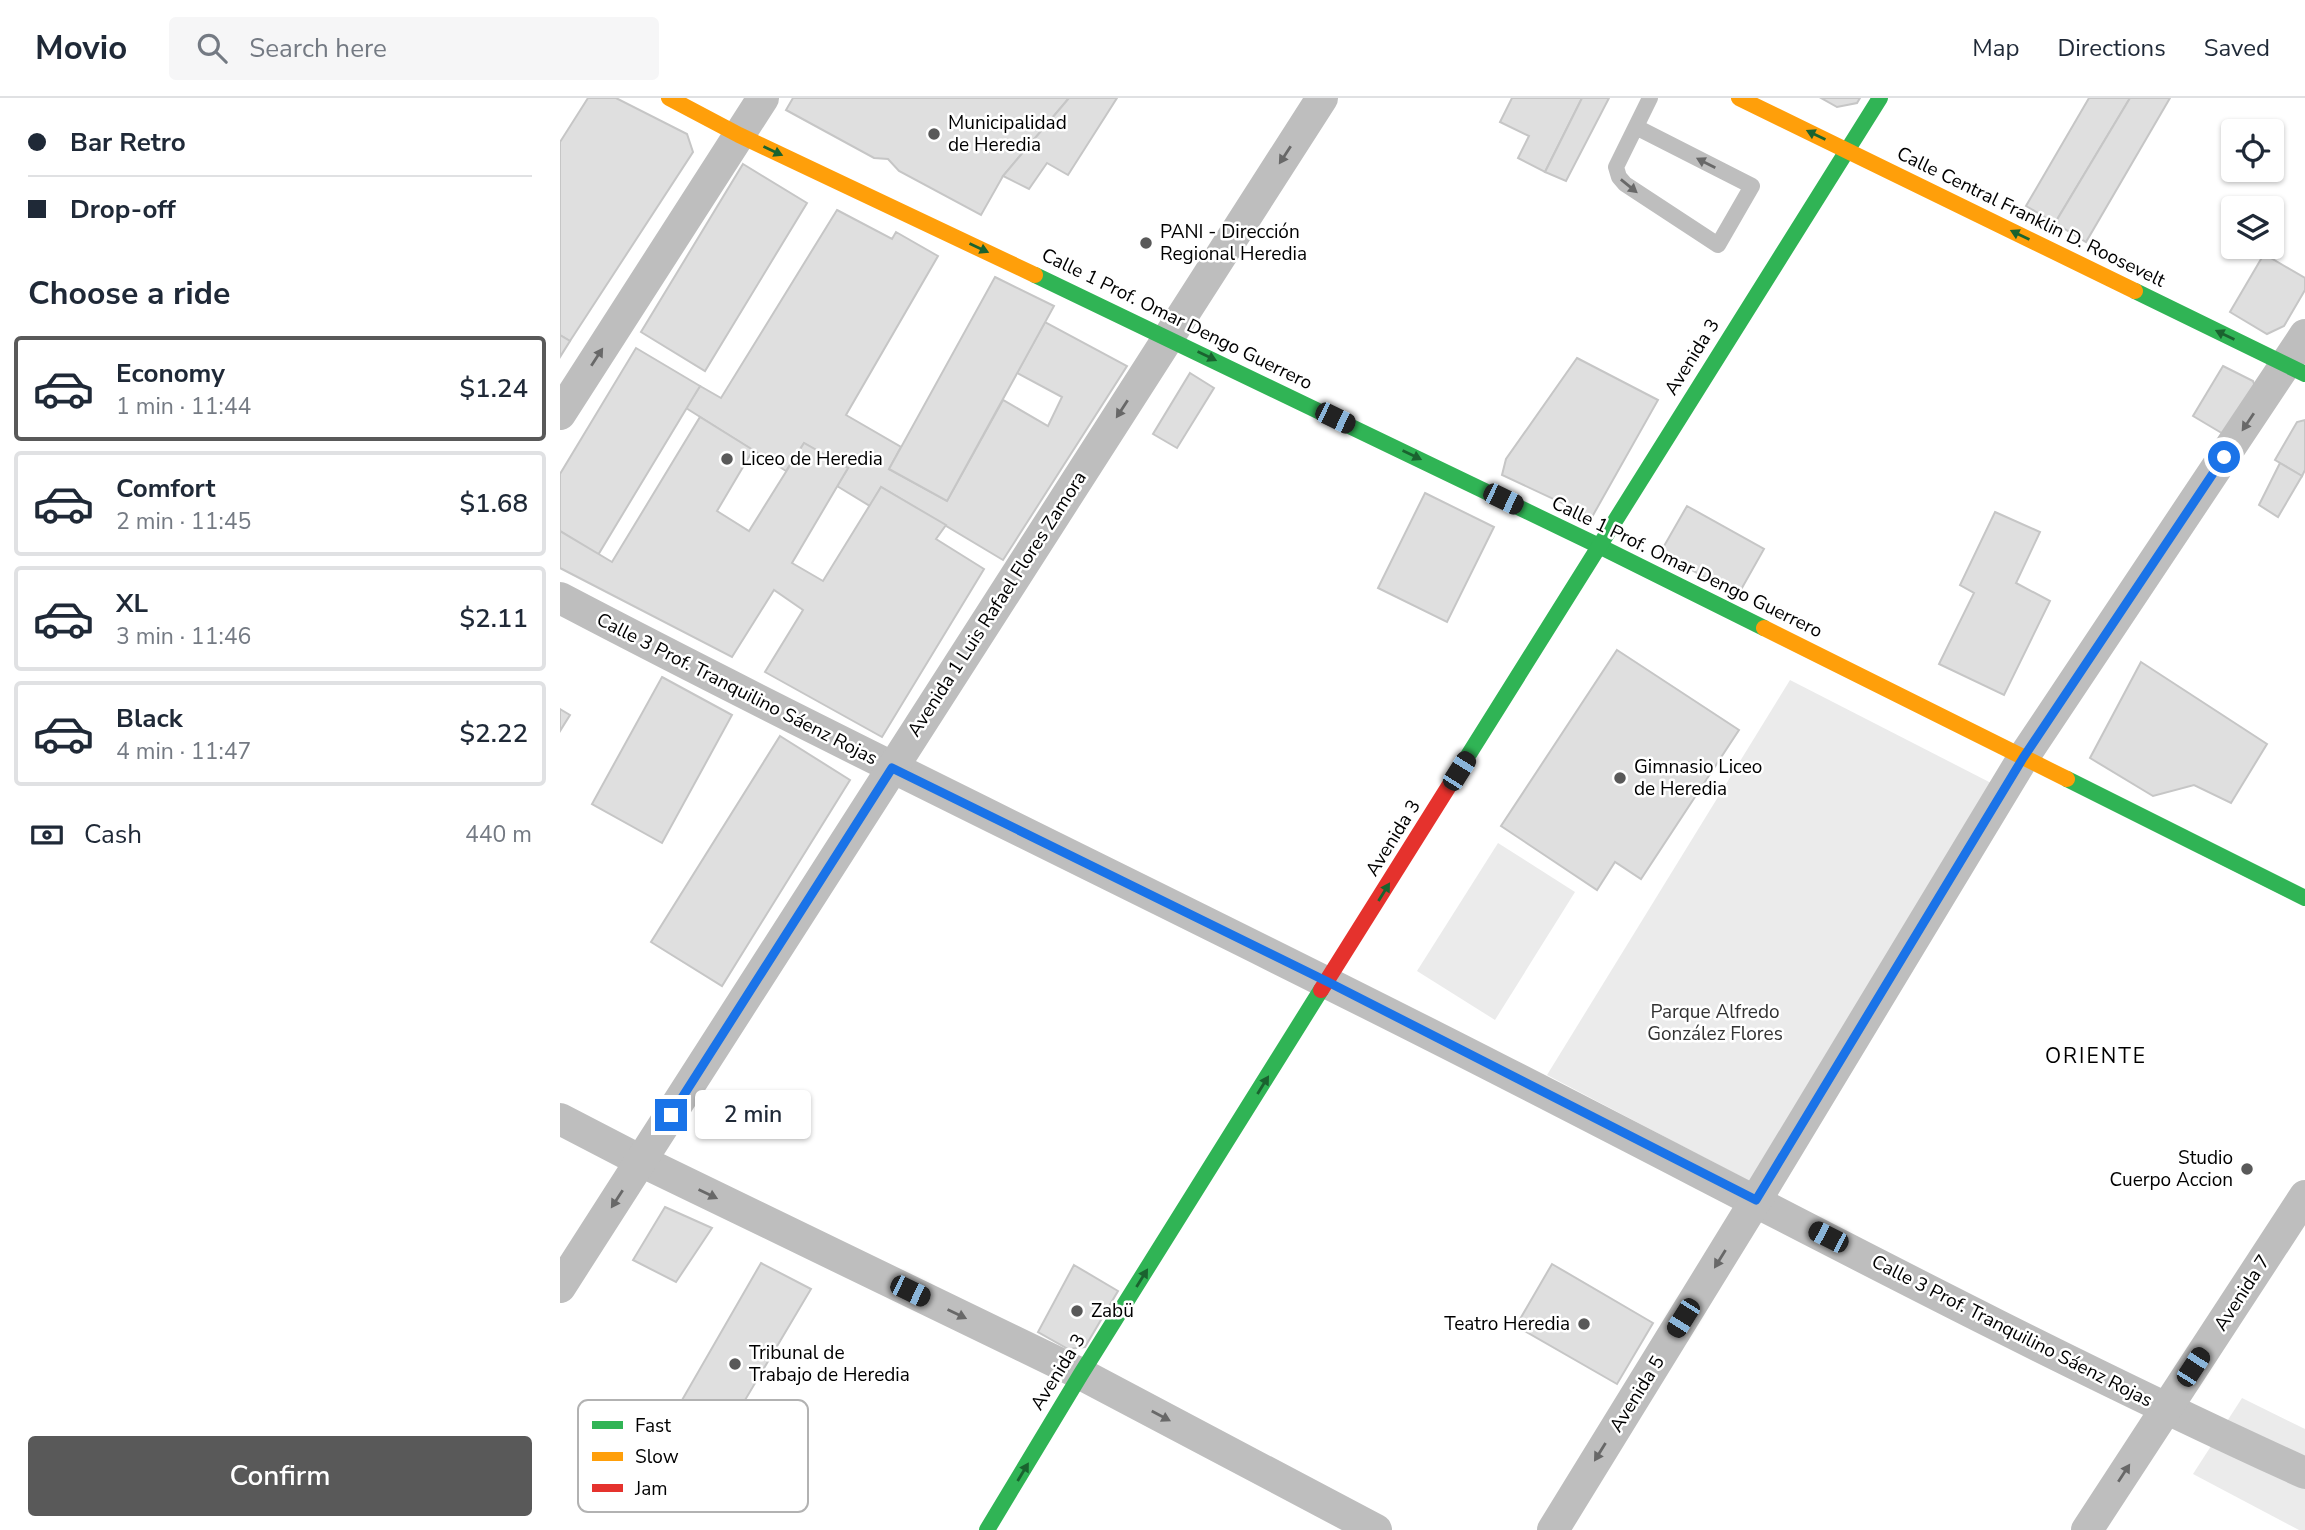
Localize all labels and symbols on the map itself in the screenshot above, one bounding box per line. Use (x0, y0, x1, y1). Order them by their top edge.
place label: Municipalidad de Heredia (948, 110, 1067, 158)
marker: Municipalidad de Heredia (926, 126, 942, 142)
one-way arrow (1806, 130, 1826, 141)
street label: Calle Central Franklin D. Roosevelt (1892, 140, 2170, 294)
one-way arrow (763, 146, 784, 157)
one-way arrow (1279, 146, 1292, 165)
one-way arrow (1696, 157, 1716, 168)
one-way arrow (1620, 178, 1638, 193)
place label: PANI - Dirección Regional Heredia (1160, 219, 1307, 267)
one-way arrow (2010, 229, 2030, 241)
marker: PANI - Dirección Regional Heredia (1138, 235, 1154, 251)
one-way arrow (969, 242, 989, 254)
street label: Calle 1 Prof. Omar Dengo Guerrero (1037, 242, 1317, 396)
street label: Avenida 3 (1658, 314, 1726, 400)
one-way arrow (2215, 329, 2235, 341)
one-way arrow (590, 347, 603, 366)
one-way arrow (1197, 350, 1217, 362)
one-way arrow (1116, 399, 1129, 418)
car (1312, 399, 1359, 437)
one-way arrow (2242, 412, 2255, 431)
route start (2208, 441, 2240, 473)
place label: Liceo de Heredia (741, 446, 883, 472)
one-way arrow (1402, 449, 1422, 461)
marker: Liceo de Heredia (719, 451, 735, 467)
street label: Avenida 1 Luis Rafael Flores Zamora (901, 466, 1093, 742)
car (1480, 480, 1527, 518)
street label: Calle 1 Prof. Omar Dengo Guerrero (1547, 490, 1827, 644)
street label: Calle 3 Prof. Tranquilino Sáenz Rojas (592, 607, 882, 771)
car (1439, 748, 1480, 794)
place label: Gimnasio Liceo de Heredia (1634, 754, 1762, 802)
marker: Gimnasio Liceo de Heredia (1612, 770, 1628, 786)
street label: Avenida 3 (1359, 795, 1427, 881)
one-way arrow (1377, 883, 1390, 902)
park label: Parque Alfredo González Flores (1647, 999, 1783, 1047)
district label: ORIENTE (2045, 1042, 2147, 1070)
one-way arrow (1257, 1076, 1270, 1095)
callout: 2 min (696, 1090, 811, 1140)
route end (655, 1099, 687, 1131)
place label: Studio Cuerpo Accion (2109, 1145, 2233, 1193)
marker: Studio Cuerpo Accion (2239, 1161, 2255, 1177)
one-way arrow (698, 1188, 718, 1199)
one-way arrow (610, 1189, 623, 1208)
car (1805, 1218, 1852, 1256)
one-way arrow (1713, 1249, 1726, 1268)
street label: Calle 3 Prof. Tranquilino Sáenz Rojas (1867, 1249, 2157, 1413)
street label: Avenida 7 (2208, 1250, 2276, 1336)
one-way arrow (1135, 1268, 1148, 1288)
car (887, 1272, 934, 1310)
car (1663, 1295, 1704, 1341)
place label: Zabü (1091, 1298, 1134, 1324)
marker: Zabü (1069, 1303, 1085, 1319)
one-way arrow (947, 1308, 967, 1320)
place label: Teatro Heredia (1444, 1311, 1570, 1337)
marker: Teatro Heredia (1576, 1316, 1592, 1332)
street label: Avenida 3 (1024, 1329, 1092, 1415)
place label: Tribunal de Trabajo de Heredia (749, 1340, 910, 1388)
car (2173, 1344, 2214, 1390)
street label: Avenida 5 (1603, 1351, 1671, 1437)
marker: Tribunal de Trabajo de Heredia (727, 1356, 743, 1372)
legend (578, 1400, 808, 1512)
one-way arrow (1151, 1410, 1170, 1422)
text: Fast (635, 1413, 671, 1439)
one-way arrow (1594, 1443, 1607, 1462)
text: Slow (635, 1444, 679, 1470)
one-way arrow (1016, 1462, 1029, 1481)
one-way arrow (2117, 1463, 2130, 1483)
text: Jam (634, 1476, 668, 1502)

